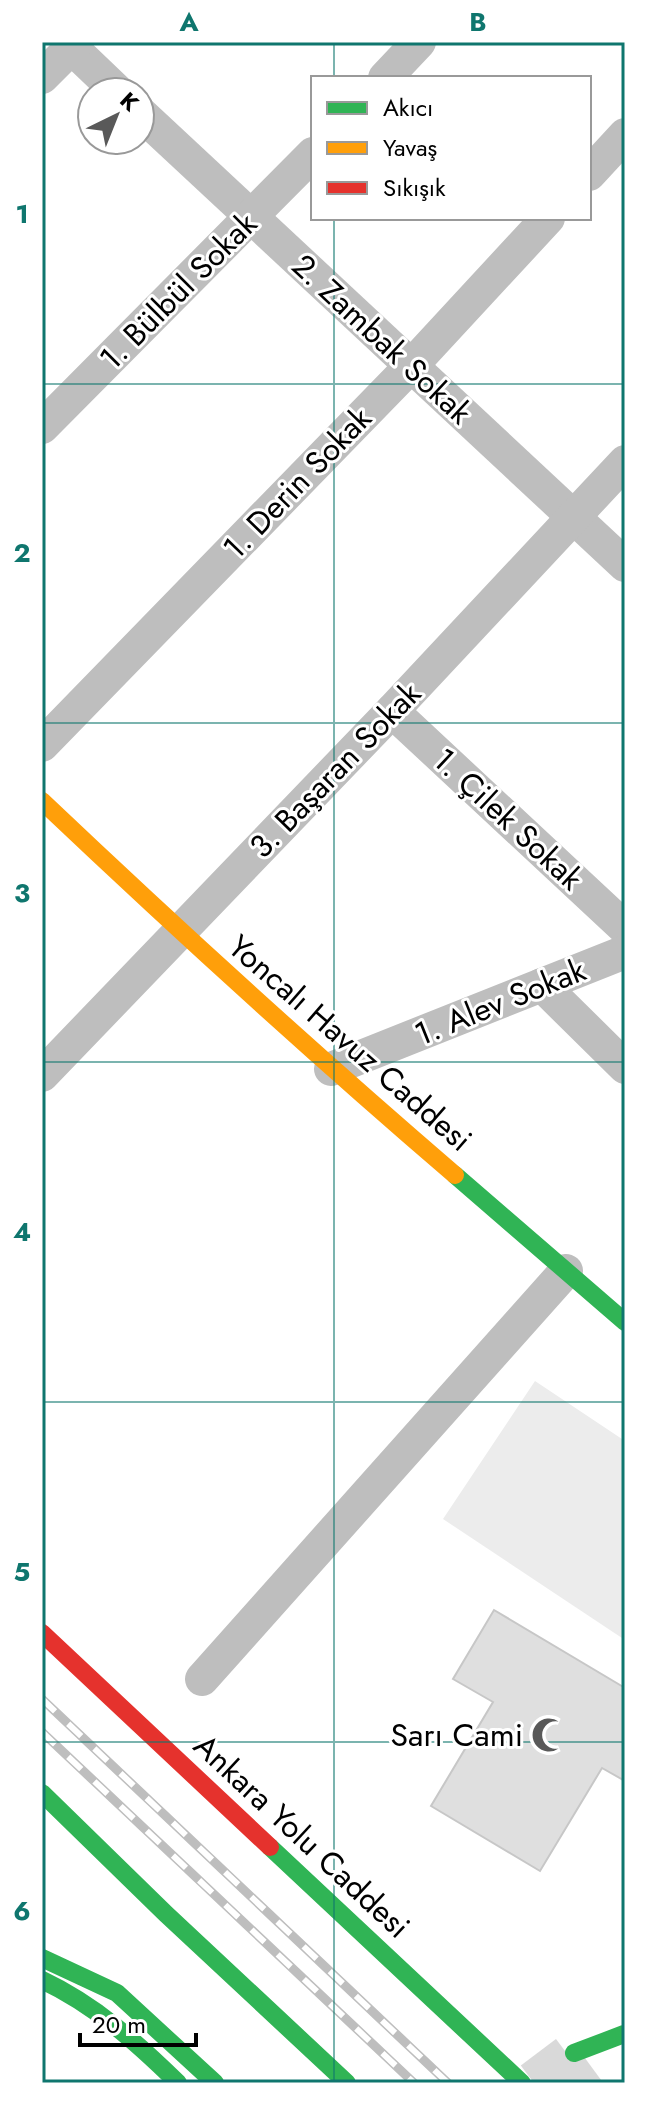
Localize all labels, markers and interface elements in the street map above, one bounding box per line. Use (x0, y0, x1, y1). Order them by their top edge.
text: A (178, 3, 199, 41)
text: B (469, 3, 487, 41)
north arrow (76, 76, 156, 156)
legend (311, 76, 591, 220)
text: K (113, 84, 147, 119)
text: Akıcı (383, 90, 433, 125)
text: Yavaş (383, 130, 437, 165)
text: Sıkışık (383, 170, 446, 205)
text: 1 (15, 195, 29, 233)
street label: 1. Bülbül Sokak (89, 201, 268, 380)
street label: 2. Zambak Sokak (282, 243, 483, 435)
street label: 1. Derin Sokak (212, 396, 382, 570)
text: 2 (13, 534, 31, 572)
street label: 3. Başaran Sokak (239, 671, 432, 868)
street label: 1. Çilek Sokak (423, 737, 594, 901)
text: 3 (14, 874, 30, 912)
street label: Yoncalı Havuz Caddesi (218, 924, 482, 1162)
street label: 1. Alev Sokak (408, 947, 593, 1057)
text: 4 (13, 1213, 31, 1251)
text: 5 (14, 1553, 30, 1591)
place label: Sarı Cami (391, 1712, 523, 1758)
mosque icon: Sarı Cami (530, 1716, 568, 1754)
street label: Ankara Yolu Caddesi (184, 1723, 420, 1949)
text: 6 (13, 1892, 31, 1930)
scale bar (80, 1997, 196, 2047)
text: 20 m (92, 2007, 146, 2042)

